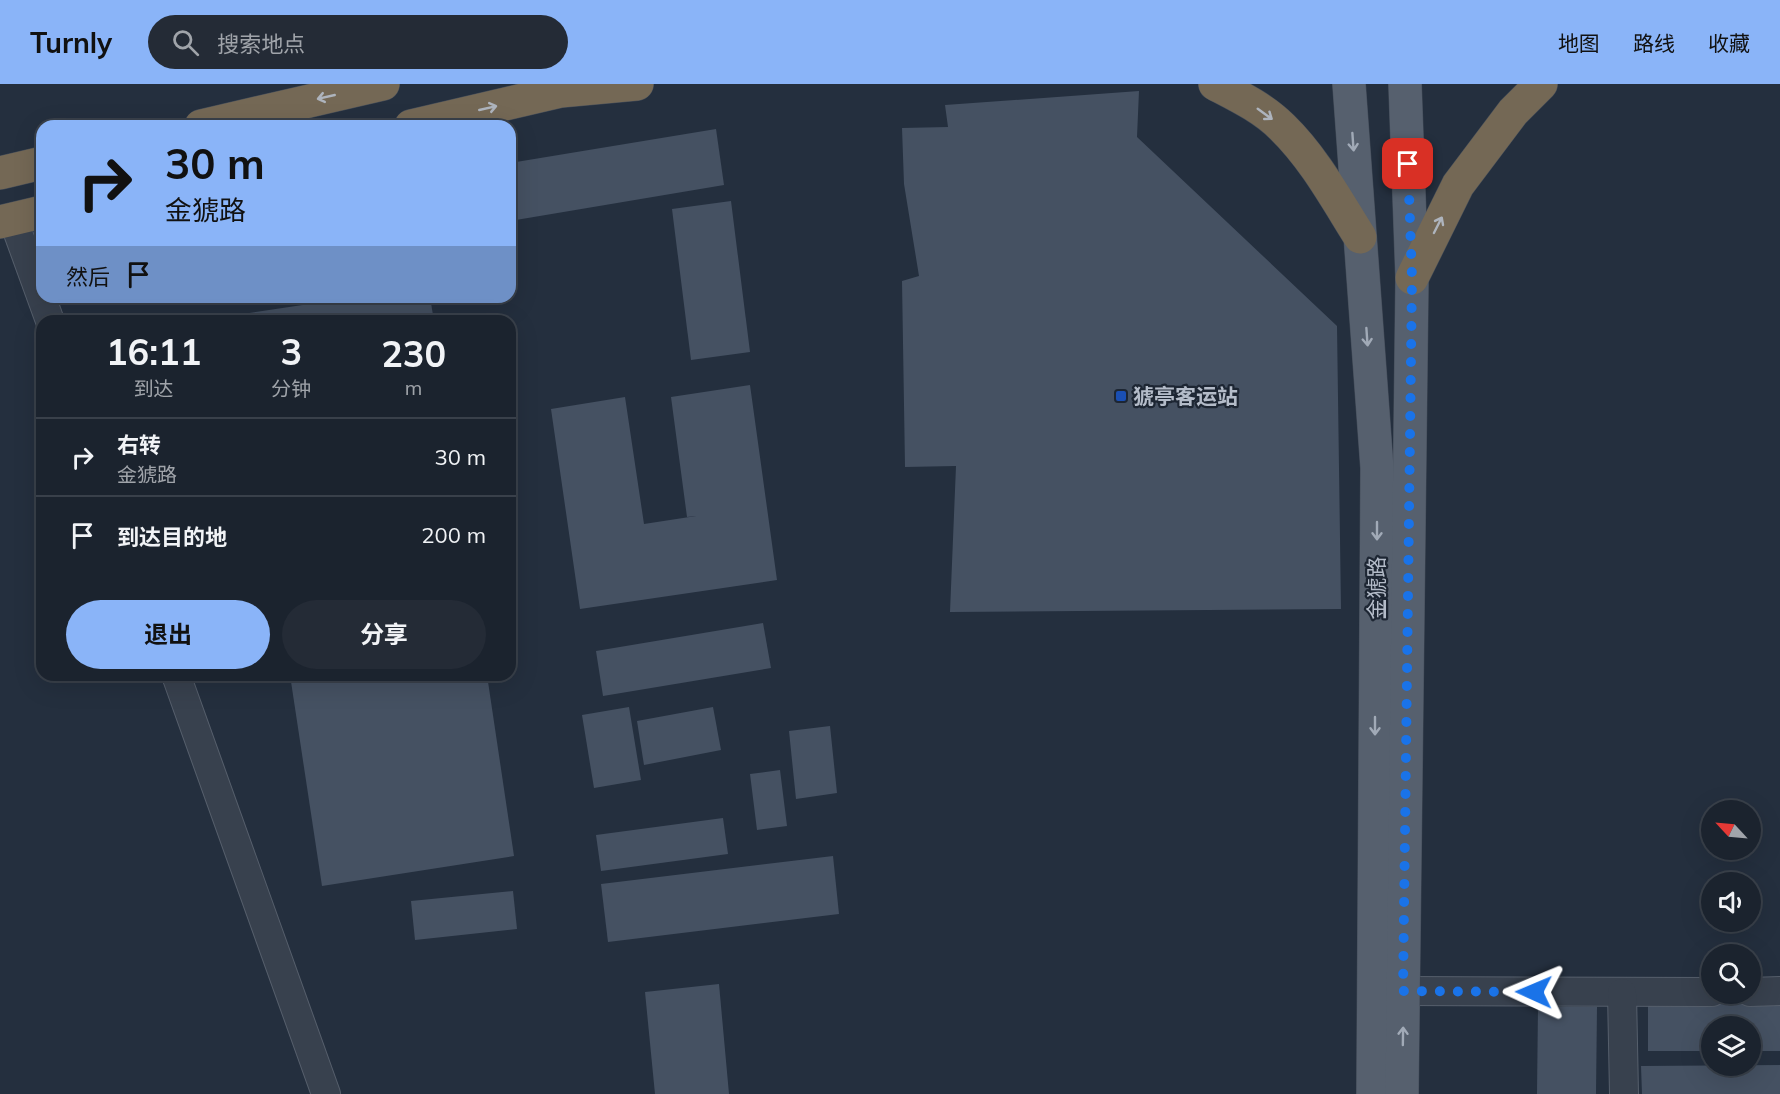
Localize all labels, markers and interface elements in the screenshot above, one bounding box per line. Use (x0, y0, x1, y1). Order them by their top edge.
search box (148, 15, 568, 69)
text: Turnly (30, 25, 112, 60)
icon: search (169, 26, 202, 59)
text: 搜索地点 (217, 30, 305, 58)
text: 地图 (1558, 30, 1600, 56)
text: 路线 (1633, 30, 1675, 56)
text: 收藏 (1708, 30, 1750, 56)
one-way arrow (316, 92, 335, 104)
one-way arrow (478, 102, 497, 113)
one-way arrow (1256, 108, 1272, 120)
one-way arrow (1348, 132, 1359, 152)
text: 30 m (165, 137, 265, 190)
pin (1382, 138, 1433, 189)
icon: right (66, 144, 144, 222)
icon: arrive (1391, 147, 1424, 180)
text: 金猇路 (165, 193, 246, 227)
one-way arrow (1433, 217, 1445, 235)
icon: arrive (122, 258, 155, 291)
text: 然后 (66, 263, 110, 291)
one-way arrow (1362, 326, 1373, 346)
text: 16:11 (106, 329, 201, 374)
text: 3 (280, 329, 302, 374)
text: 230 (381, 331, 446, 376)
text: m (405, 375, 422, 400)
text: 到达 (134, 376, 174, 401)
text: 分钟 (271, 376, 311, 401)
place label: 猇亭客运站 (1133, 383, 1238, 409)
marker: 猇亭客运站 (1114, 389, 1128, 403)
text: 右转 (117, 431, 161, 459)
icon: right (66, 441, 99, 474)
text: 30 m (435, 443, 486, 471)
text: 金猇路 (117, 462, 177, 487)
icon: arrive (66, 519, 99, 552)
text: 200 m (421, 521, 486, 549)
one-way arrow (1371, 521, 1383, 541)
text: 到达目的地 (117, 523, 227, 551)
street label: 金猇路 (1363, 557, 1389, 620)
button: 退出 (66, 600, 270, 669)
button: 分享 (282, 600, 486, 669)
one-way arrow (1369, 716, 1381, 736)
north arrow (1701, 800, 1761, 860)
map controls (1701, 800, 1761, 1076)
button: sound (1701, 872, 1761, 932)
button: search (1701, 944, 1761, 1004)
position arrow (1502, 960, 1566, 1024)
button: layers (1701, 1016, 1761, 1076)
one-way arrow (1397, 1026, 1409, 1046)

